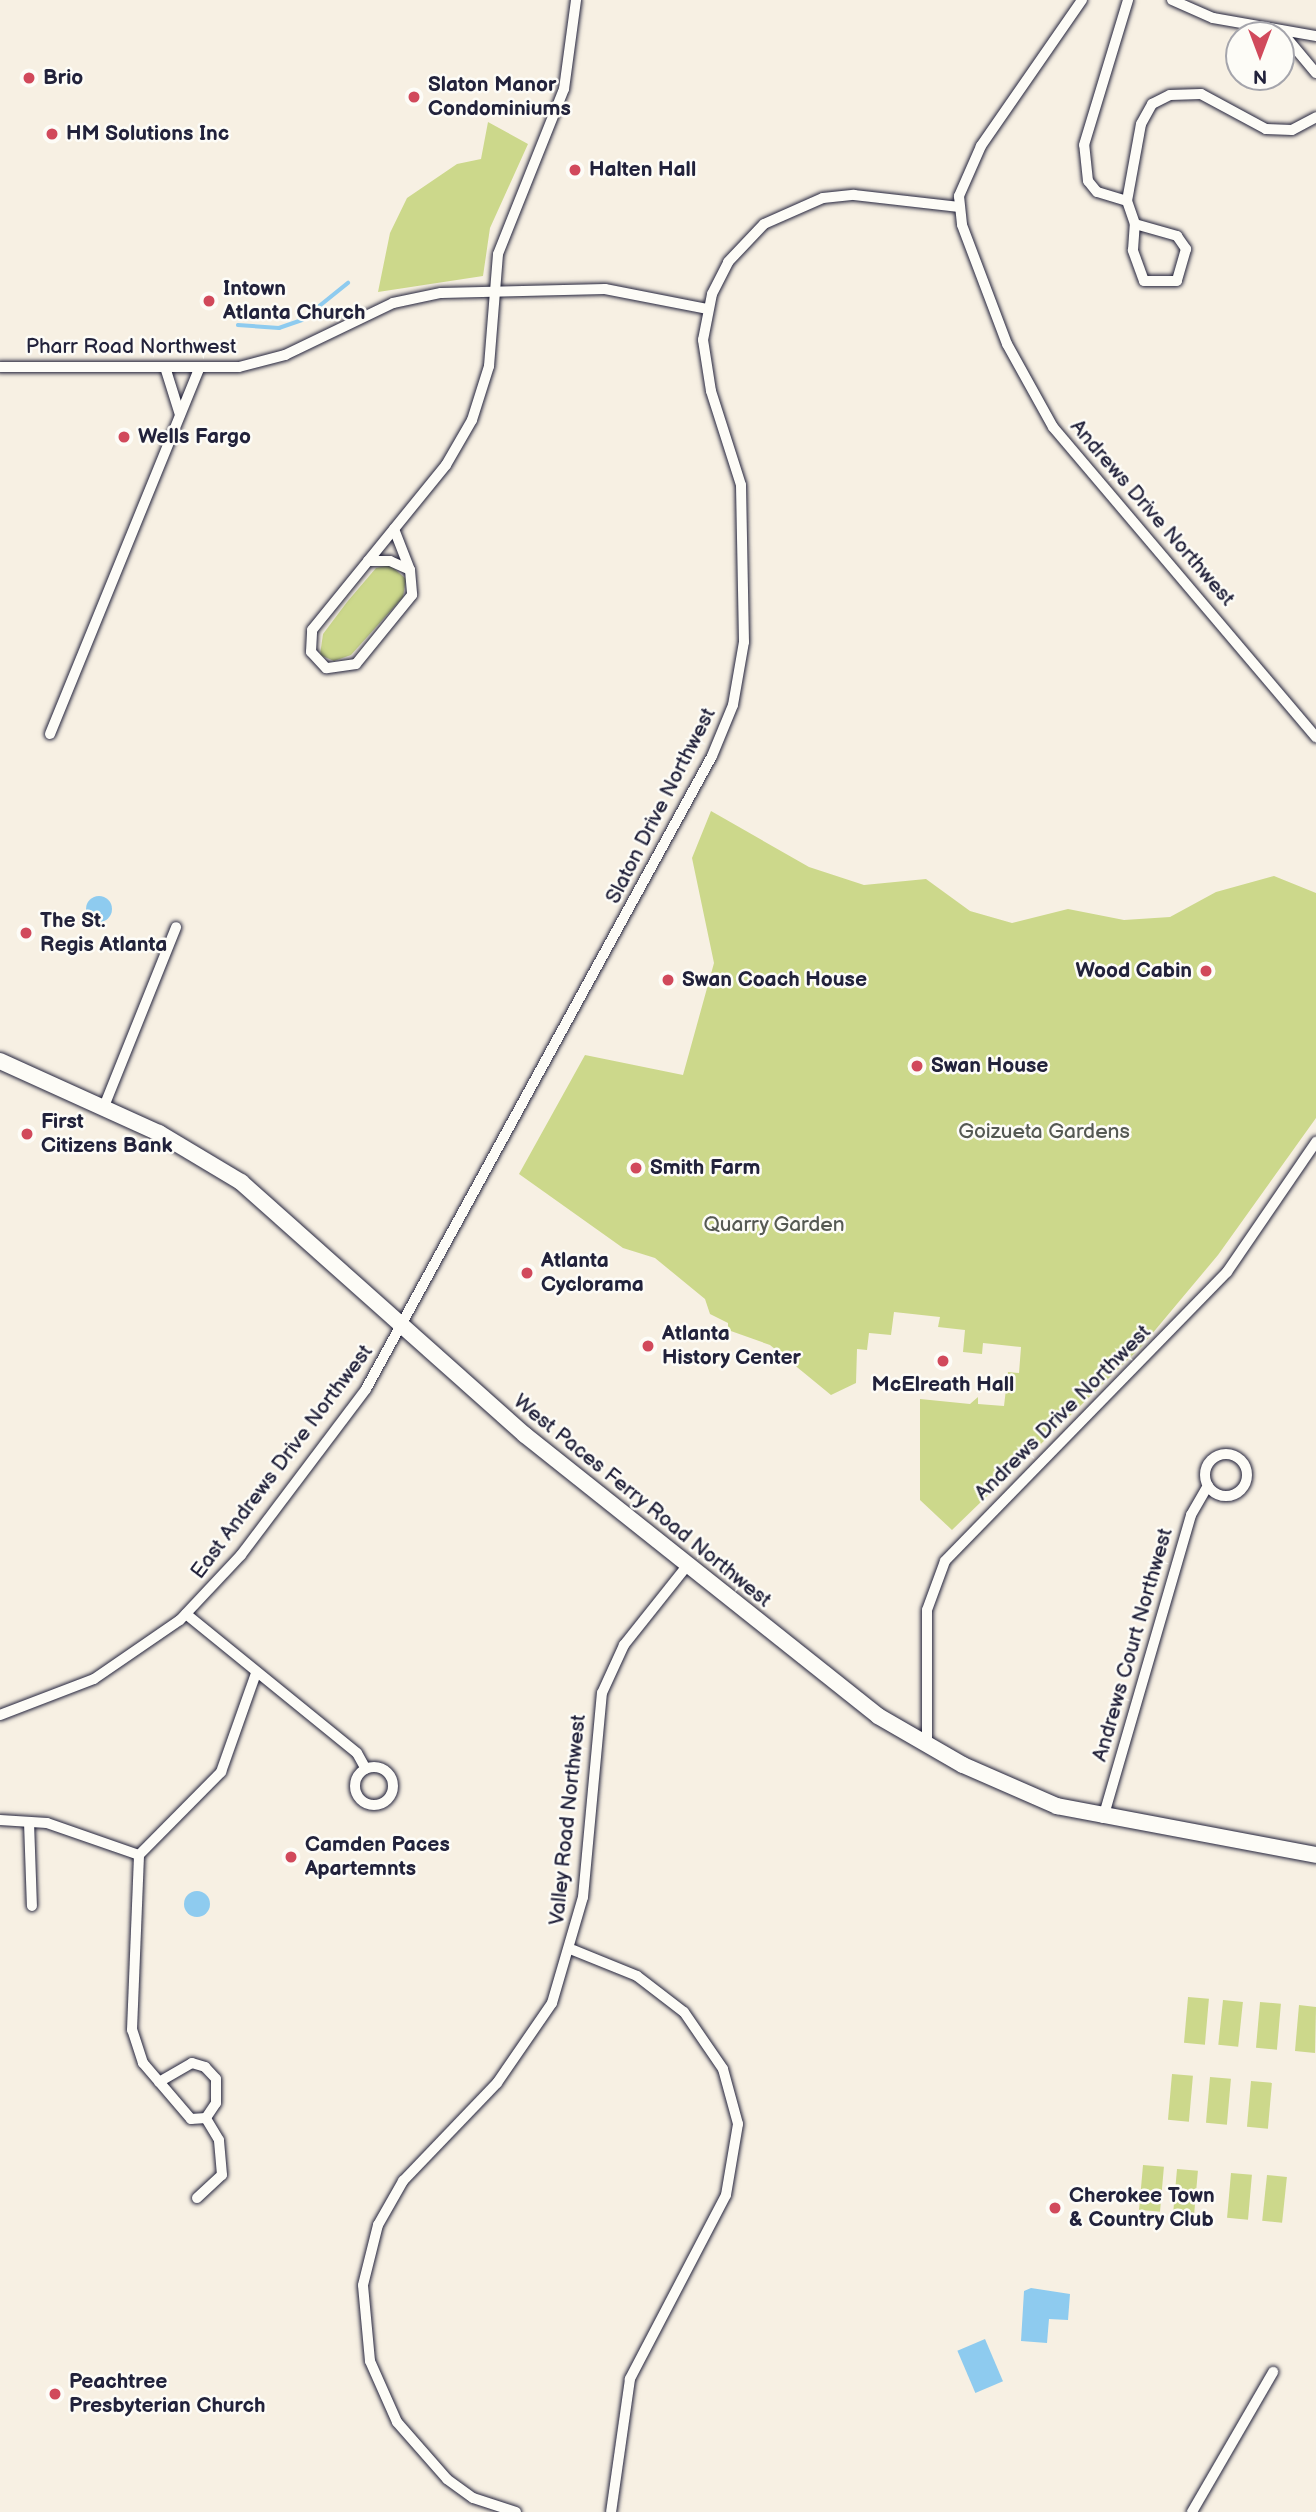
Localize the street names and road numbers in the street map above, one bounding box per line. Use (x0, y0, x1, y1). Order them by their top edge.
street label: Pharr Road Northwest (26, 334, 236, 360)
street label: Andrews Drive Northwest (1064, 415, 1240, 611)
street label: Slaton Drive Northwest (601, 704, 721, 908)
street label: Andrews Drive Northwest (970, 1320, 1156, 1506)
street label: East Andrews Drive Northwest (186, 1340, 378, 1584)
street label: West Paces Ferry Road Northwest (508, 1389, 776, 1613)
street label: Andrews Court Northwest (1088, 1525, 1178, 1765)
street label: Valley Road Northwest (544, 1713, 592, 1927)

